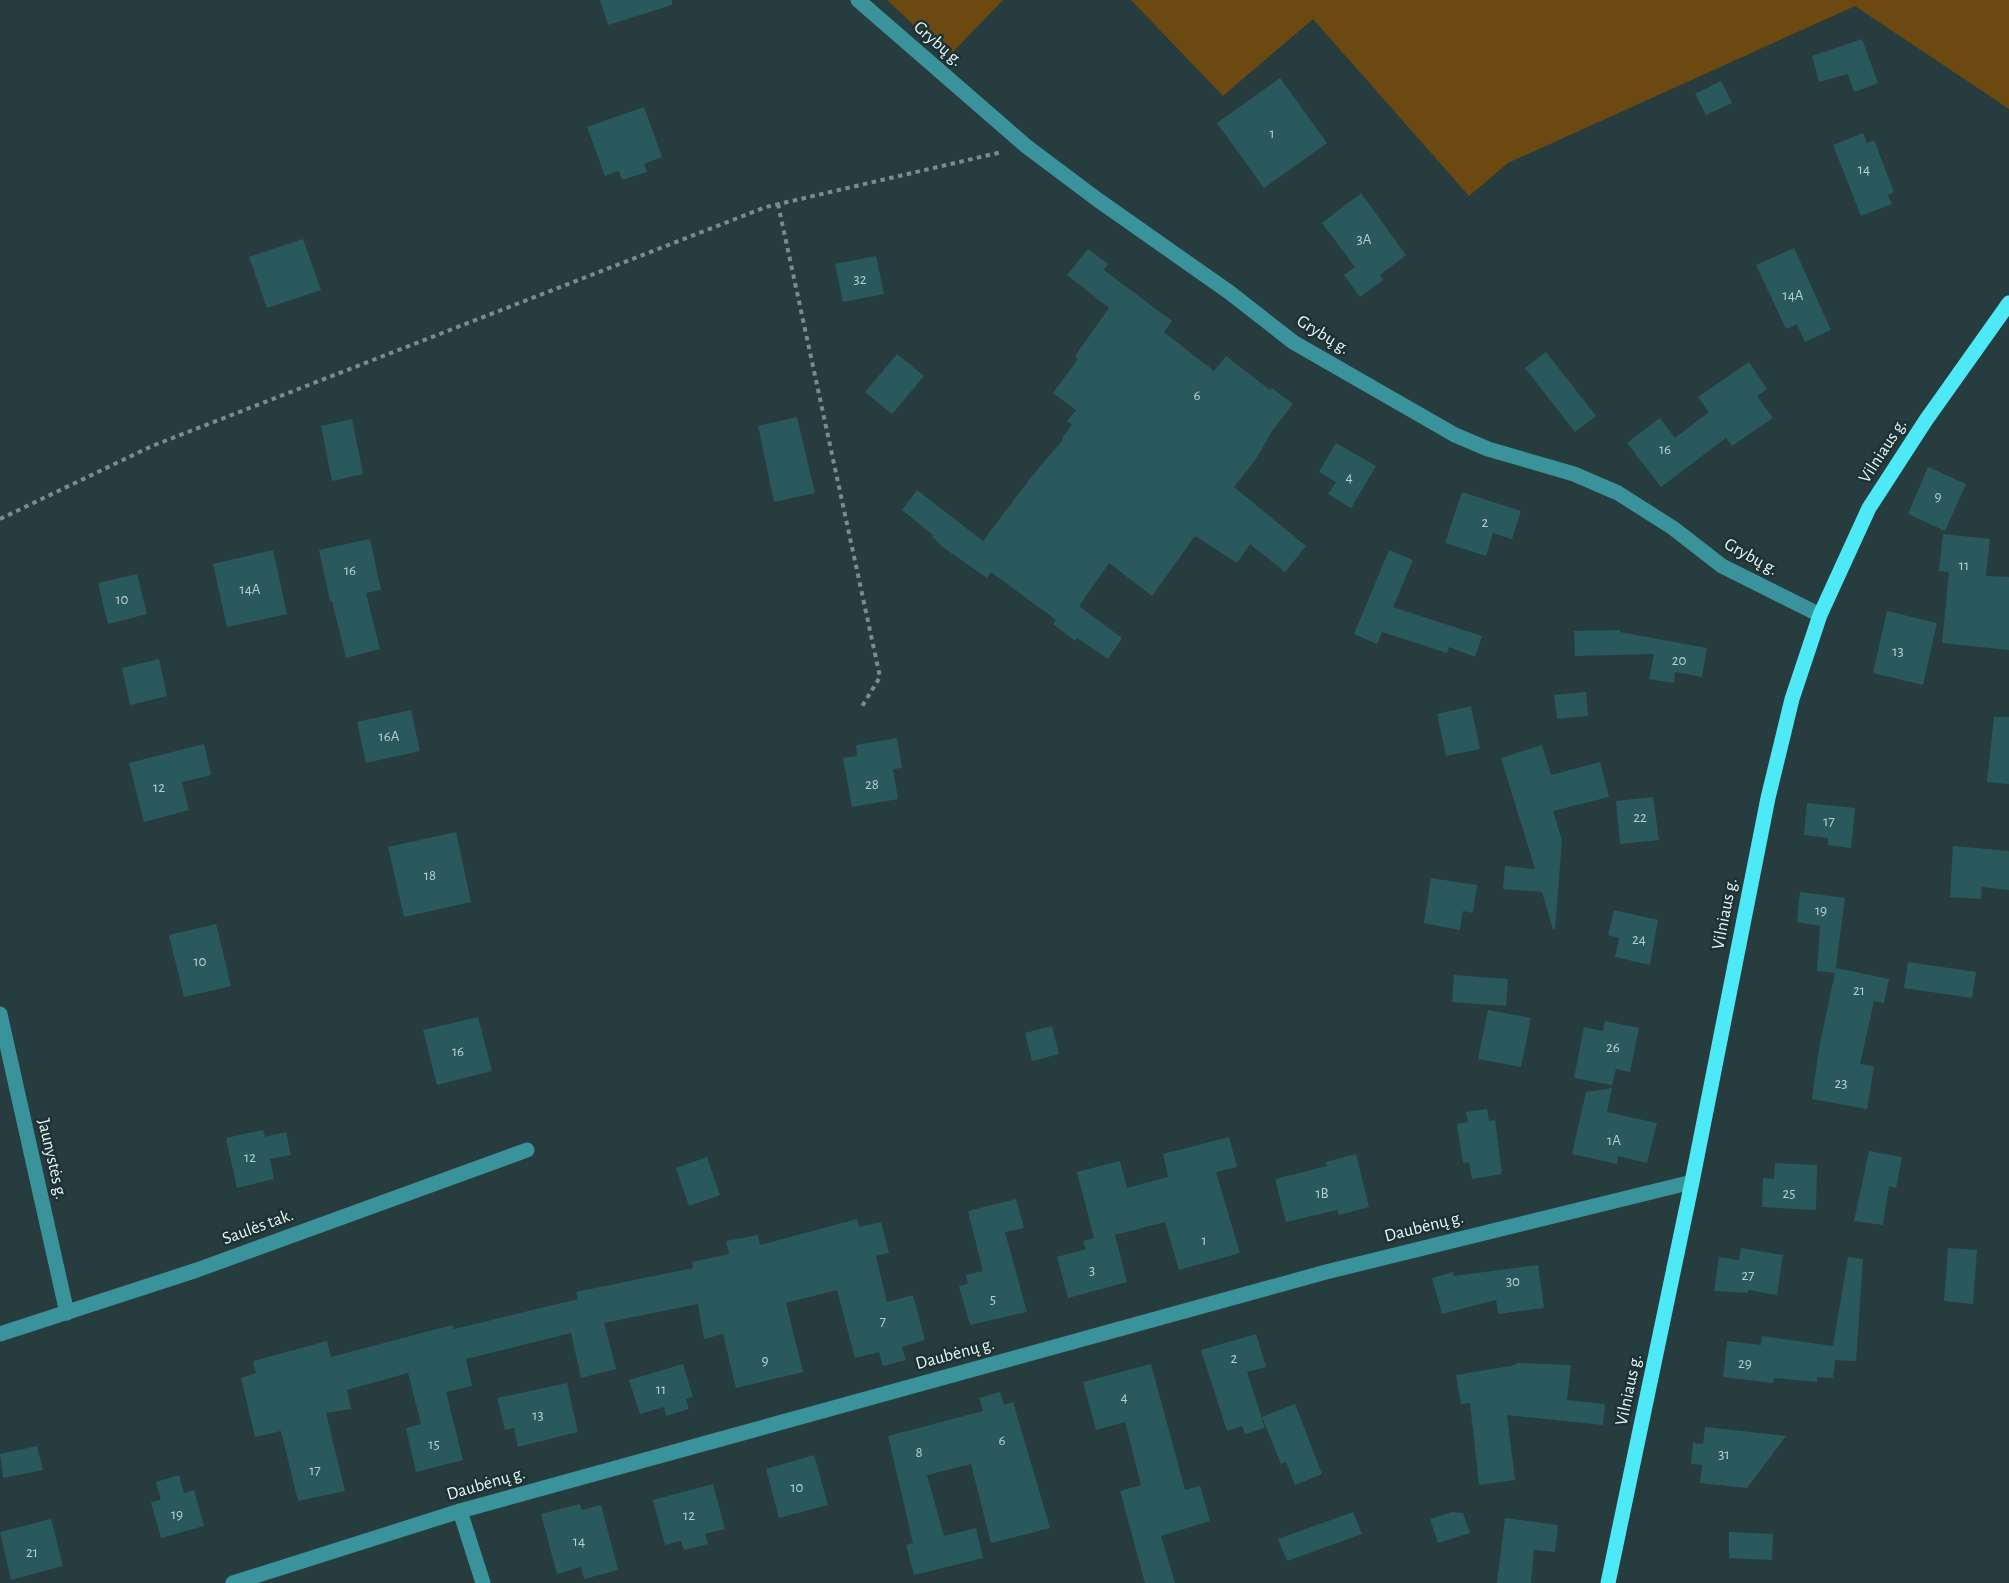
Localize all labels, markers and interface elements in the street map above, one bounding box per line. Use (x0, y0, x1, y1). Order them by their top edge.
street label: Grybų g. (910, 18, 966, 70)
house number: 1 (1269, 126, 1275, 141)
house number: 14 (1858, 162, 1870, 177)
house number: 3A (1357, 232, 1372, 247)
house number: 32 (853, 272, 867, 287)
house number: 14A (1782, 288, 1804, 303)
street label: Grybų g. (1293, 312, 1353, 358)
house number: 6 (1193, 388, 1201, 403)
street label: Vilniaus g. (1856, 416, 1910, 486)
house number: 16 (1659, 442, 1671, 457)
house number: 4 (1345, 470, 1353, 485)
house number: 9 (1934, 489, 1942, 504)
house number: 2 (1482, 515, 1489, 530)
street label: Grybų g. (1721, 535, 1781, 579)
house number: 11 (1959, 558, 1969, 573)
house number: 16 (344, 563, 356, 578)
house number: 14A (239, 582, 261, 597)
house number: 10 (115, 592, 129, 607)
house number: 13 (1892, 644, 1904, 659)
house number: 20 (1672, 653, 1686, 668)
house number: 16A (379, 729, 400, 744)
house number: 28 (865, 777, 879, 792)
house number: 12 (153, 780, 165, 795)
house number: 22 (1633, 810, 1647, 825)
house number: 17 (1823, 814, 1835, 829)
house number: 18 (424, 868, 436, 883)
street label: Vilniaus g. (1709, 877, 1741, 951)
house number: 19 (1815, 903, 1827, 918)
house number: 24 (1632, 932, 1646, 947)
house number: 10 (193, 954, 207, 969)
house number: 21 (1853, 983, 1865, 998)
house number: 26 (1606, 1040, 1620, 1055)
house number: 16 (452, 1044, 464, 1059)
house number: 23 (1834, 1076, 1848, 1091)
street label: Jaunystės g. (34, 1117, 70, 1201)
house number: 1A (1607, 1133, 1621, 1148)
house number: 12 (244, 1150, 256, 1165)
house number: 1B (1315, 1186, 1329, 1201)
house number: 25 (1782, 1186, 1796, 1201)
street label: Saulės tak. (220, 1206, 296, 1248)
street label: Daubėnų g. (1383, 1208, 1465, 1246)
house number: 1 (1201, 1233, 1207, 1248)
house number: 3 (1089, 1263, 1095, 1278)
house number: 27 (1741, 1268, 1755, 1283)
house number: 30 (1506, 1274, 1520, 1289)
house number: 5 (990, 1292, 996, 1307)
house number: 7 (880, 1314, 886, 1329)
street label: Daubėnų g. (914, 1335, 996, 1373)
house number: 2 (1231, 1351, 1238, 1366)
house number: 9 (761, 1353, 769, 1368)
street label: Vilniaus g. (1613, 1353, 1645, 1427)
house number: 29 (1738, 1356, 1752, 1371)
house number: 11 (656, 1382, 666, 1397)
house number: 4 (1120, 1390, 1128, 1405)
house number: 13 (532, 1408, 544, 1423)
house number: 6 (998, 1433, 1006, 1448)
house number: 15 (428, 1437, 440, 1452)
house number: 8 (915, 1445, 923, 1460)
house number: 31 (1718, 1447, 1730, 1462)
house number: 17 (309, 1463, 321, 1478)
street label: Daubėnų g. (445, 1464, 527, 1504)
house number: 10 (790, 1480, 804, 1495)
house number: 19 (171, 1507, 183, 1522)
house number: 12 (683, 1508, 695, 1523)
house number: 14 (573, 1534, 585, 1549)
house number: 21 (26, 1545, 38, 1560)

